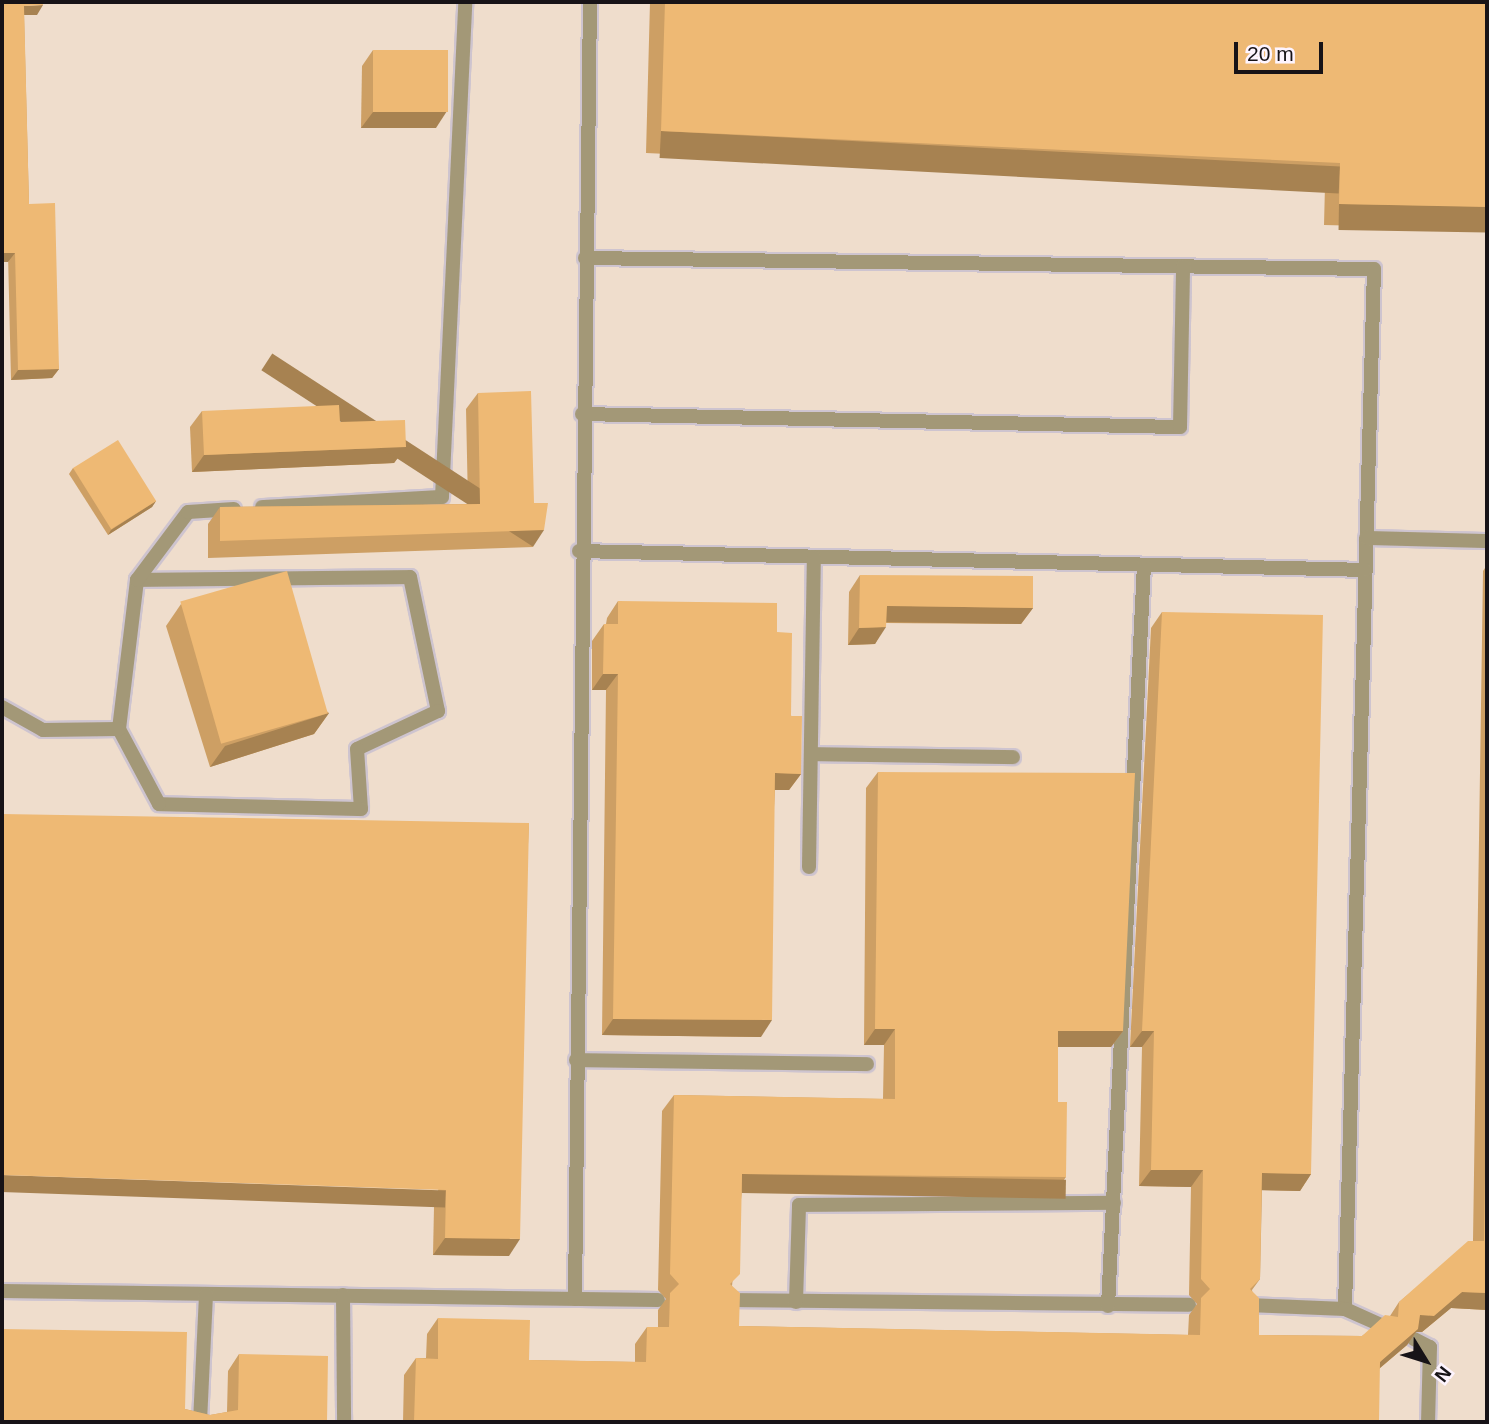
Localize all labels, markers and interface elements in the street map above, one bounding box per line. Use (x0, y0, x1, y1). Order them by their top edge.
scale bar (1237, 28, 1326, 72)
text: 20 m (1247, 42, 1294, 65)
north arrow (1391, 1326, 1461, 1396)
text: N (1430, 1362, 1455, 1386)

